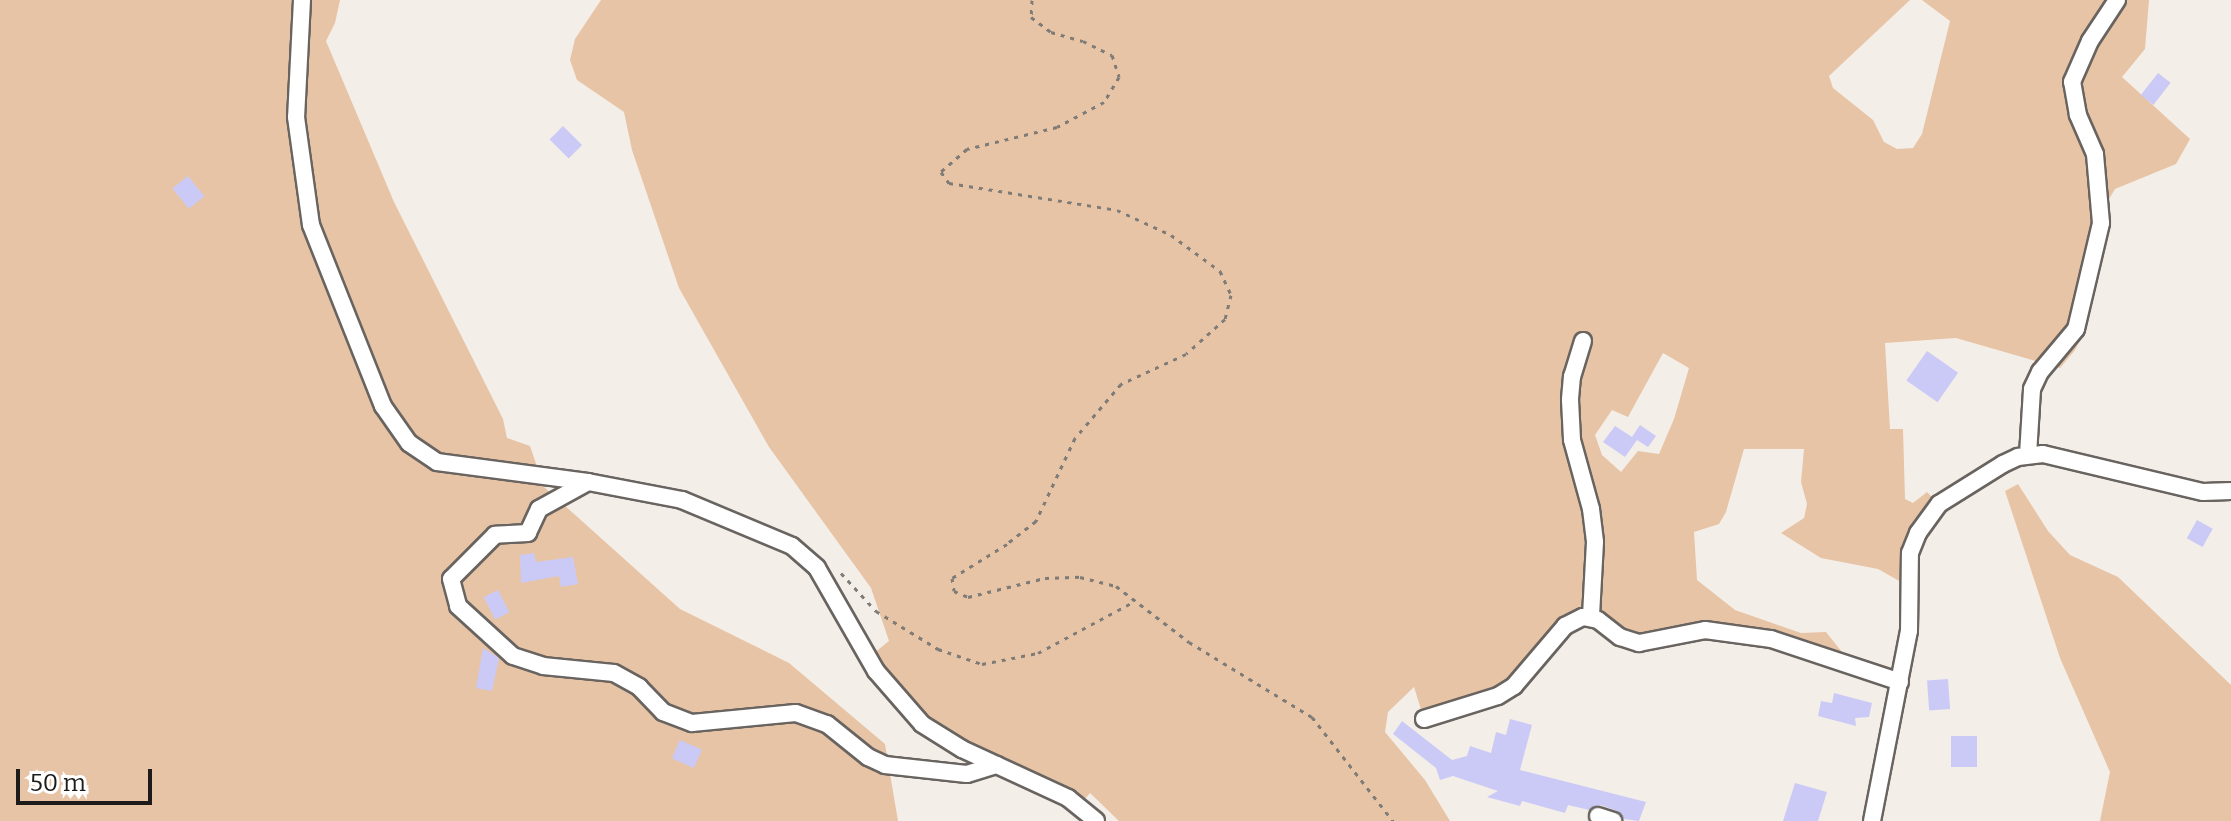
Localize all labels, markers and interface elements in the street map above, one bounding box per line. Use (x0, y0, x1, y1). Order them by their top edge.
scale bar (20, 753, 156, 803)
text: 50 m (30, 769, 86, 797)

